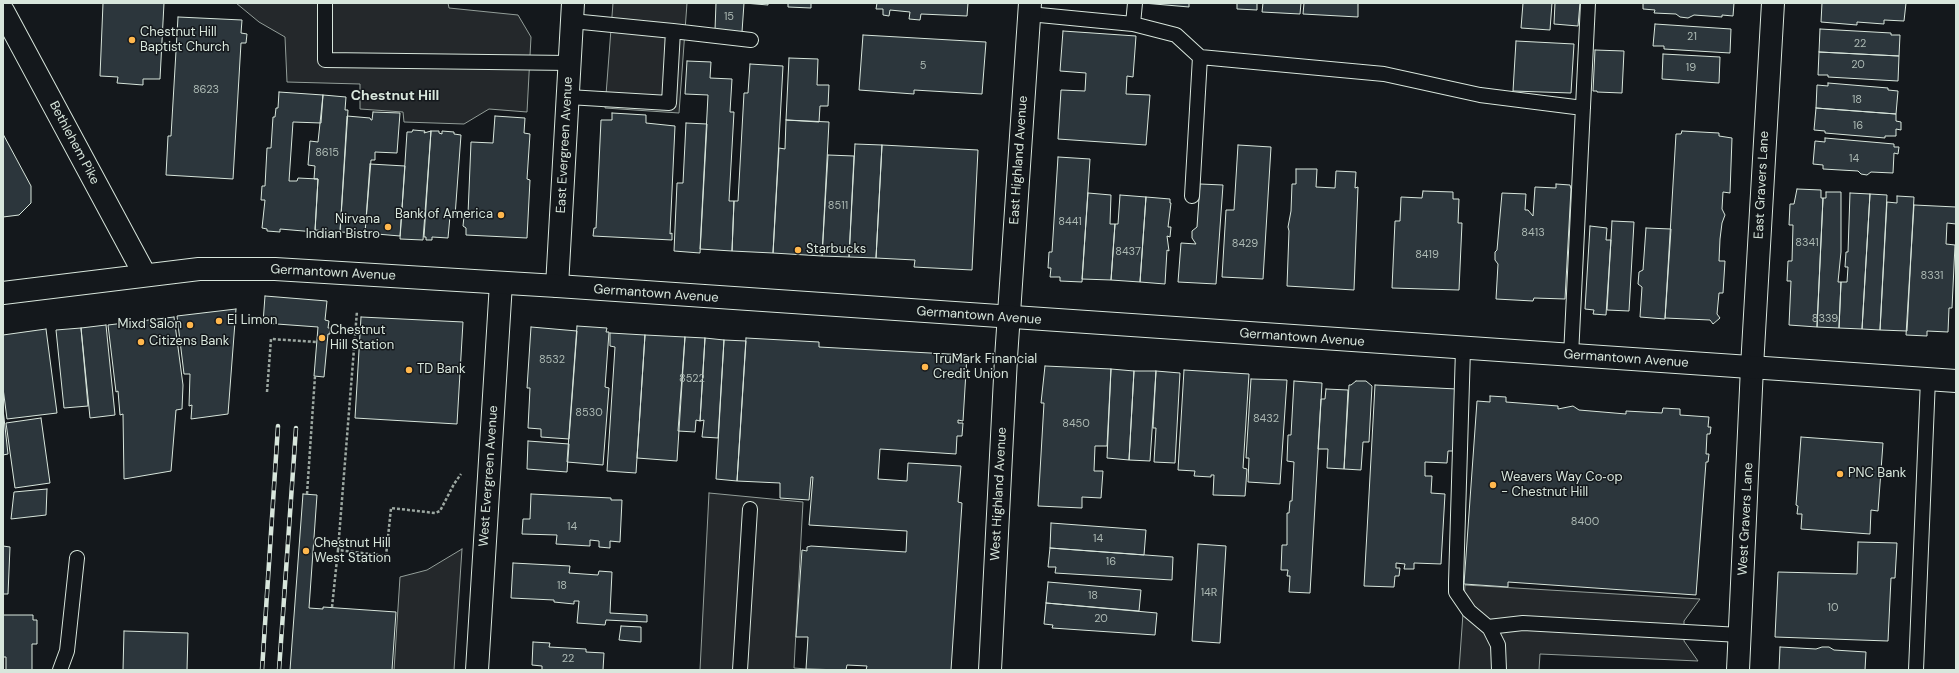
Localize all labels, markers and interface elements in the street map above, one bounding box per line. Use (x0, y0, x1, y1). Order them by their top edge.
house number: 15 (724, 10, 734, 24)
place label: Chestnut Hill Baptist Church (140, 25, 230, 56)
house number: 21 (1687, 30, 1697, 44)
marker: Chestnut Hill Baptist Church (127, 35, 137, 45)
house number: 22 (1854, 37, 1866, 51)
house number: 20 (1851, 58, 1865, 72)
house number: 5 (920, 59, 926, 73)
house number: 19 (1686, 61, 1696, 75)
street label: East Evergreen Avenue (554, 76, 576, 214)
house number: 8623 (193, 83, 219, 97)
district label: Chestnut Hill (351, 88, 439, 104)
house number: 18 (1852, 93, 1862, 107)
street label: East Highland Avenue (1007, 95, 1031, 225)
street label: Bethlehem Pike (46, 99, 102, 187)
house number: 16 (1853, 119, 1863, 133)
street label: East Gravers Lane (1751, 131, 1773, 239)
house number: 8615 (315, 146, 339, 160)
house number: 14 (1849, 152, 1859, 166)
house number: 8511 (828, 199, 848, 213)
place label: Bank of America (395, 207, 493, 223)
marker: Bank of America (496, 210, 506, 220)
place label: Nirvana Indian Bistro (306, 212, 380, 243)
house number: 8441 (1058, 215, 1082, 229)
marker: Nirvana Indian Bistro (383, 222, 393, 232)
house number: 8413 (1521, 226, 1545, 240)
house number: 8341 (1795, 236, 1819, 250)
house number: 8429 (1232, 237, 1258, 251)
place label: Starbucks (806, 242, 866, 258)
marker: Starbucks (793, 245, 803, 255)
house number: 8437 (1115, 245, 1141, 259)
house number: 8419 (1415, 248, 1439, 262)
street label: Germantown Avenue (270, 262, 396, 284)
house number: 8331 (1921, 269, 1943, 283)
street label: Germantown Avenue (593, 282, 719, 306)
street label: Germantown Avenue (916, 304, 1042, 328)
house number: 8339 (1812, 312, 1838, 326)
place label: El Limon (227, 313, 277, 329)
marker: El Limon (214, 316, 224, 326)
place label: Mixd Salon (117, 317, 182, 333)
marker: Mixd Salon (185, 320, 195, 330)
place label: Chestnut Hill Station (330, 323, 394, 354)
street label: Germantown Avenue (1239, 326, 1365, 350)
marker: Chestnut Hill Station (317, 333, 327, 343)
place label: Citizens Bank (149, 334, 229, 350)
marker: Citizens Bank (136, 337, 146, 347)
street label: Germantown Avenue (1563, 347, 1689, 371)
place label: TruMark Financial Credit Union (933, 352, 1037, 383)
house number: 8532 (539, 353, 565, 367)
place label: TD Bank (417, 362, 466, 378)
marker: TruMark Financial Credit Union (920, 362, 930, 372)
marker: TD Bank (404, 365, 414, 375)
house number: 8522 (679, 372, 705, 386)
street label: West Evergreen Avenue (476, 405, 502, 547)
house number: 8530 (575, 406, 603, 420)
house number: 8432 (1253, 412, 1279, 426)
house number: 8450 (1062, 417, 1090, 431)
street label: West Highland Avenue (988, 427, 1010, 561)
street label: West Gravers Lane (1735, 462, 1757, 576)
place label: PNC Bank (1848, 466, 1906, 482)
marker: PNC Bank (1835, 469, 1845, 479)
place label: Weavers Way Co‑op - Chestnut Hill (1501, 470, 1623, 501)
marker: Weavers Way Co‑op - Chestnut Hill (1488, 480, 1498, 490)
house number: 8400 (1571, 515, 1599, 529)
house number: 14 (567, 520, 577, 534)
house number: 14 (1093, 532, 1103, 546)
place label: Chestnut Hill West Station (314, 536, 391, 567)
marker: Chestnut Hill West Station (301, 546, 311, 556)
house number: 16 (1106, 555, 1116, 569)
house number: 18 (557, 579, 567, 593)
house number: 14R (1201, 586, 1217, 600)
house number: 18 (1088, 589, 1098, 603)
house number: 10 (1828, 601, 1838, 615)
house number: 20 (1094, 612, 1108, 626)
house number: 22 (562, 652, 574, 666)

